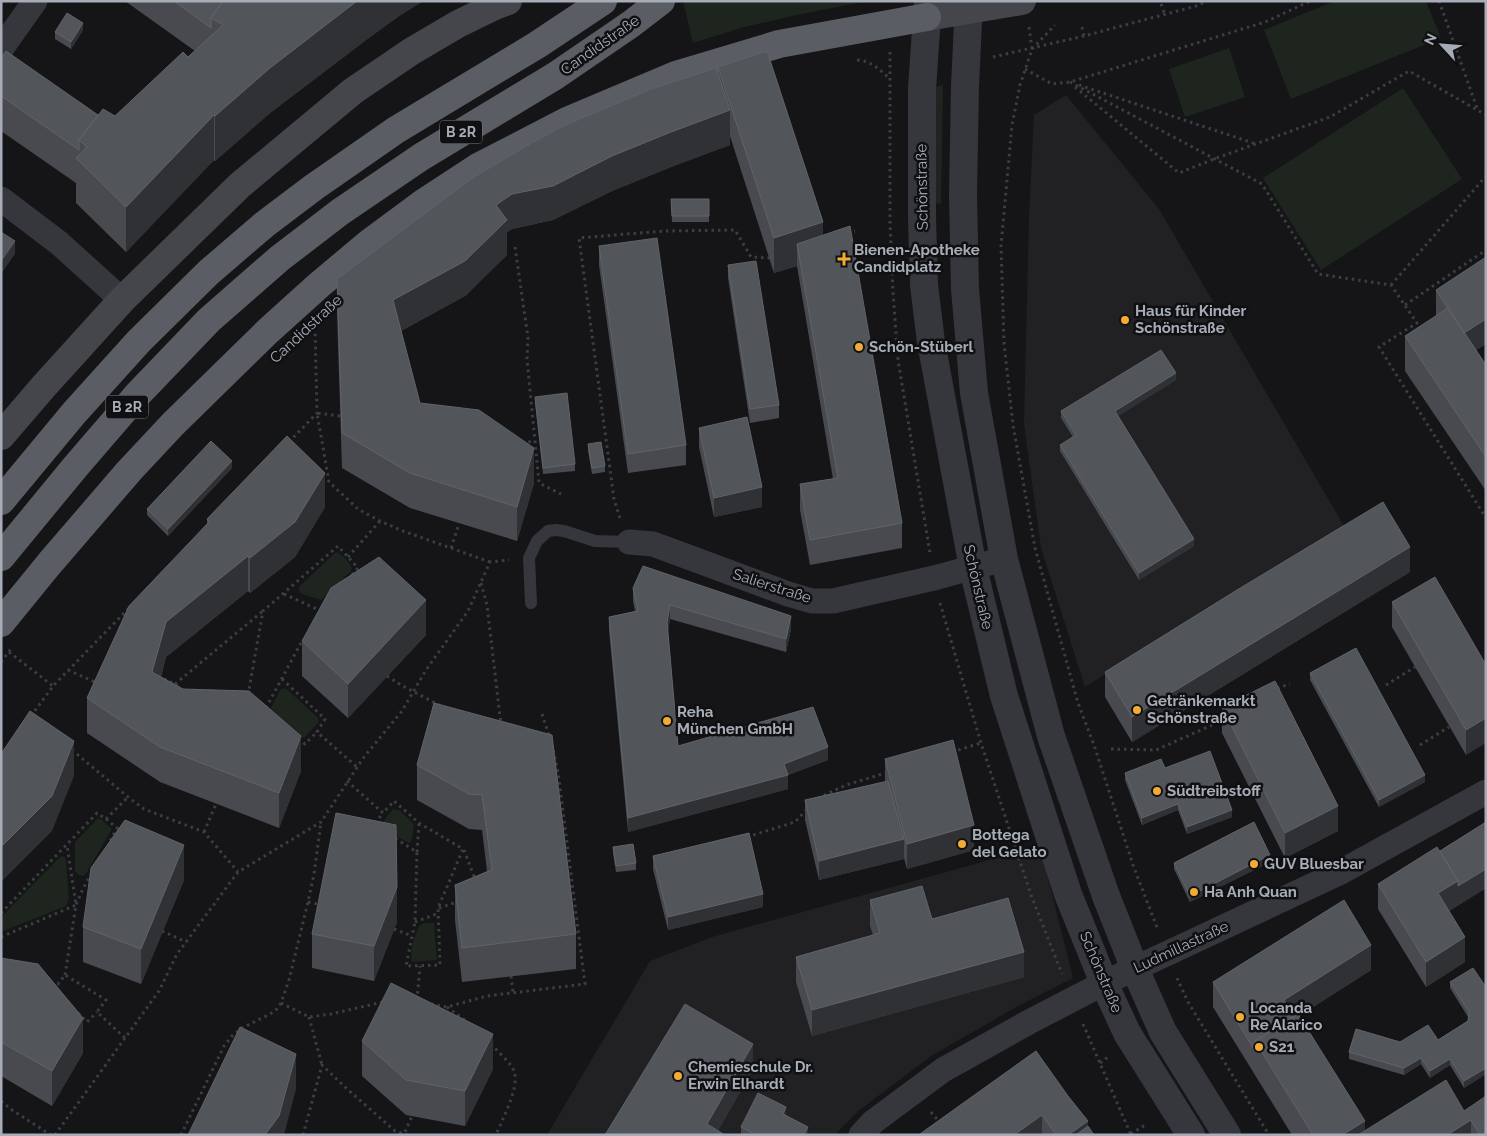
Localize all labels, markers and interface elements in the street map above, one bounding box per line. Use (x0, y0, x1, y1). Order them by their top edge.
street label: Candidstraße (557, 11, 643, 79)
north arrow (1417, 20, 1467, 70)
text: N (1421, 31, 1440, 48)
road number: B 2R (440, 120, 482, 144)
street label: Schönstraße (912, 143, 932, 230)
place label: Bienen-Apotheke Candidplatz (854, 241, 980, 276)
marker: Bienen-Apotheke Candidplatz (838, 253, 850, 265)
street label: Candidstraße (266, 291, 346, 367)
place label: Haus für Kinder Schönstraße (1135, 302, 1246, 337)
marker: Haus für Kinder Schönstraße (1119, 314, 1131, 326)
place label: Schön-Stüberl (869, 338, 973, 356)
marker: Schön-Stüberl (853, 341, 865, 353)
road number: B 2R (106, 396, 148, 418)
street label: Schönstraße (959, 543, 997, 631)
street label: Salierstraße (730, 565, 814, 607)
place label: Getränkemarkt Schönstraße (1147, 692, 1256, 727)
place label: Reha München GmbH (677, 703, 793, 738)
marker: Getränkemarkt Schönstraße (1131, 704, 1143, 716)
marker: Reha München GmbH (661, 715, 673, 727)
place label: Südtreibstoff (1167, 782, 1261, 800)
marker: Südtreibstoff (1151, 785, 1163, 797)
place label: Bottega del Gelato (972, 826, 1047, 861)
marker: Bottega del Gelato (956, 838, 968, 850)
place label: GUV Bluesbar (1264, 855, 1364, 873)
marker: GUV Bluesbar (1248, 858, 1260, 870)
place label: Ha Anh Quan (1204, 883, 1297, 901)
marker: Ha Anh Quan (1188, 886, 1200, 898)
street label: Ludmillastraße (1130, 917, 1232, 977)
street label: Schönstraße (1076, 929, 1126, 1016)
place label: Locanda Re Alarico (1250, 999, 1322, 1034)
marker: Locanda Re Alarico (1234, 1011, 1246, 1023)
place label: S21 (1269, 1038, 1295, 1056)
marker: S21 (1253, 1041, 1265, 1053)
place label: Chemieschule Dr. Erwin Elhardt (688, 1058, 813, 1093)
marker: Chemieschule Dr. Erwin Elhardt (672, 1070, 684, 1082)

